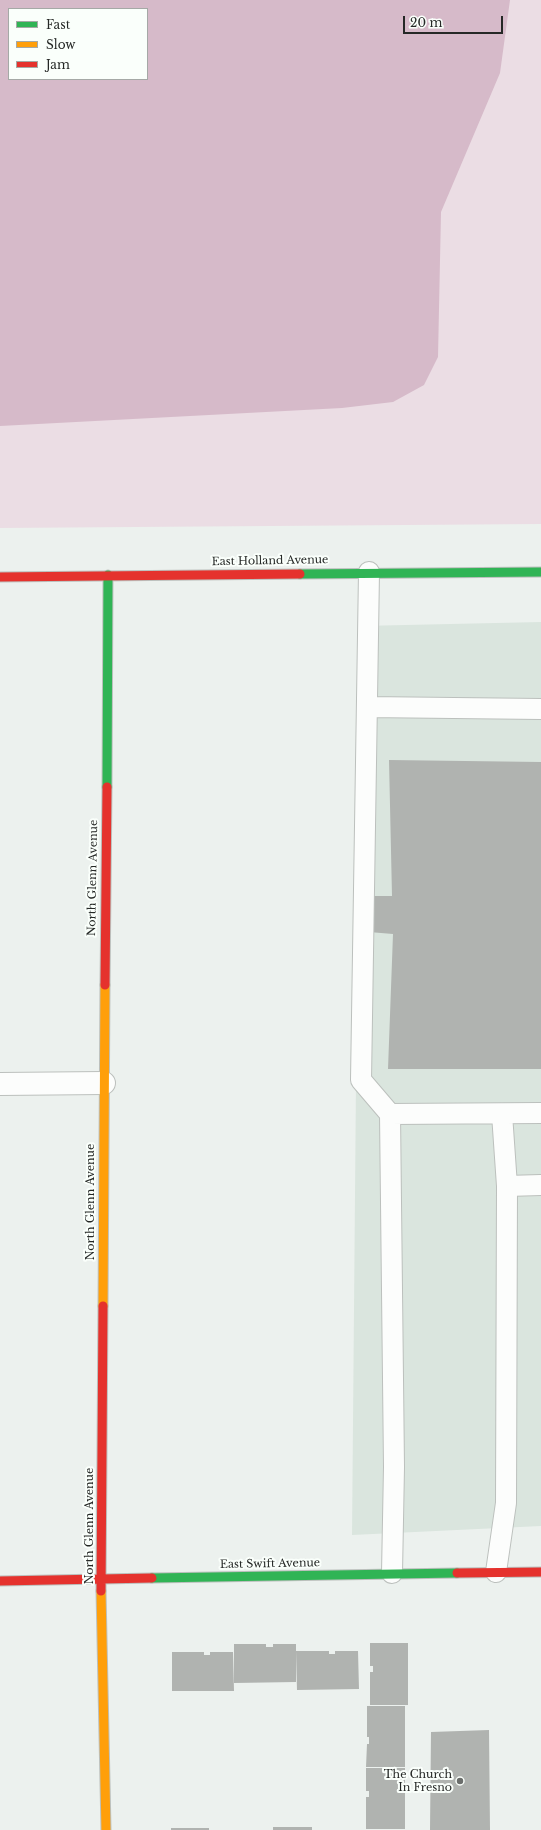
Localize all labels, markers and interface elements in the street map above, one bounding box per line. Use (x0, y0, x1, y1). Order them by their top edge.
legend (8, 8, 148, 80)
scale bar (405, 8, 505, 34)
text: 20 m (410, 15, 442, 30)
text: Fast (46, 17, 70, 32)
text: Slow (46, 37, 75, 52)
text: Jam (46, 57, 70, 72)
street label: East Holland Avenue (212, 553, 328, 569)
street label: North Glenn Avenue (85, 820, 101, 936)
street label: North Glenn Avenue (84, 1144, 98, 1260)
street label: North Glenn Avenue (83, 1468, 97, 1584)
street label: East Swift Avenue (220, 1557, 320, 1571)
place label: The Church In Fresno (384, 1768, 452, 1794)
marker: The Church In Fresno (455, 1776, 465, 1786)

